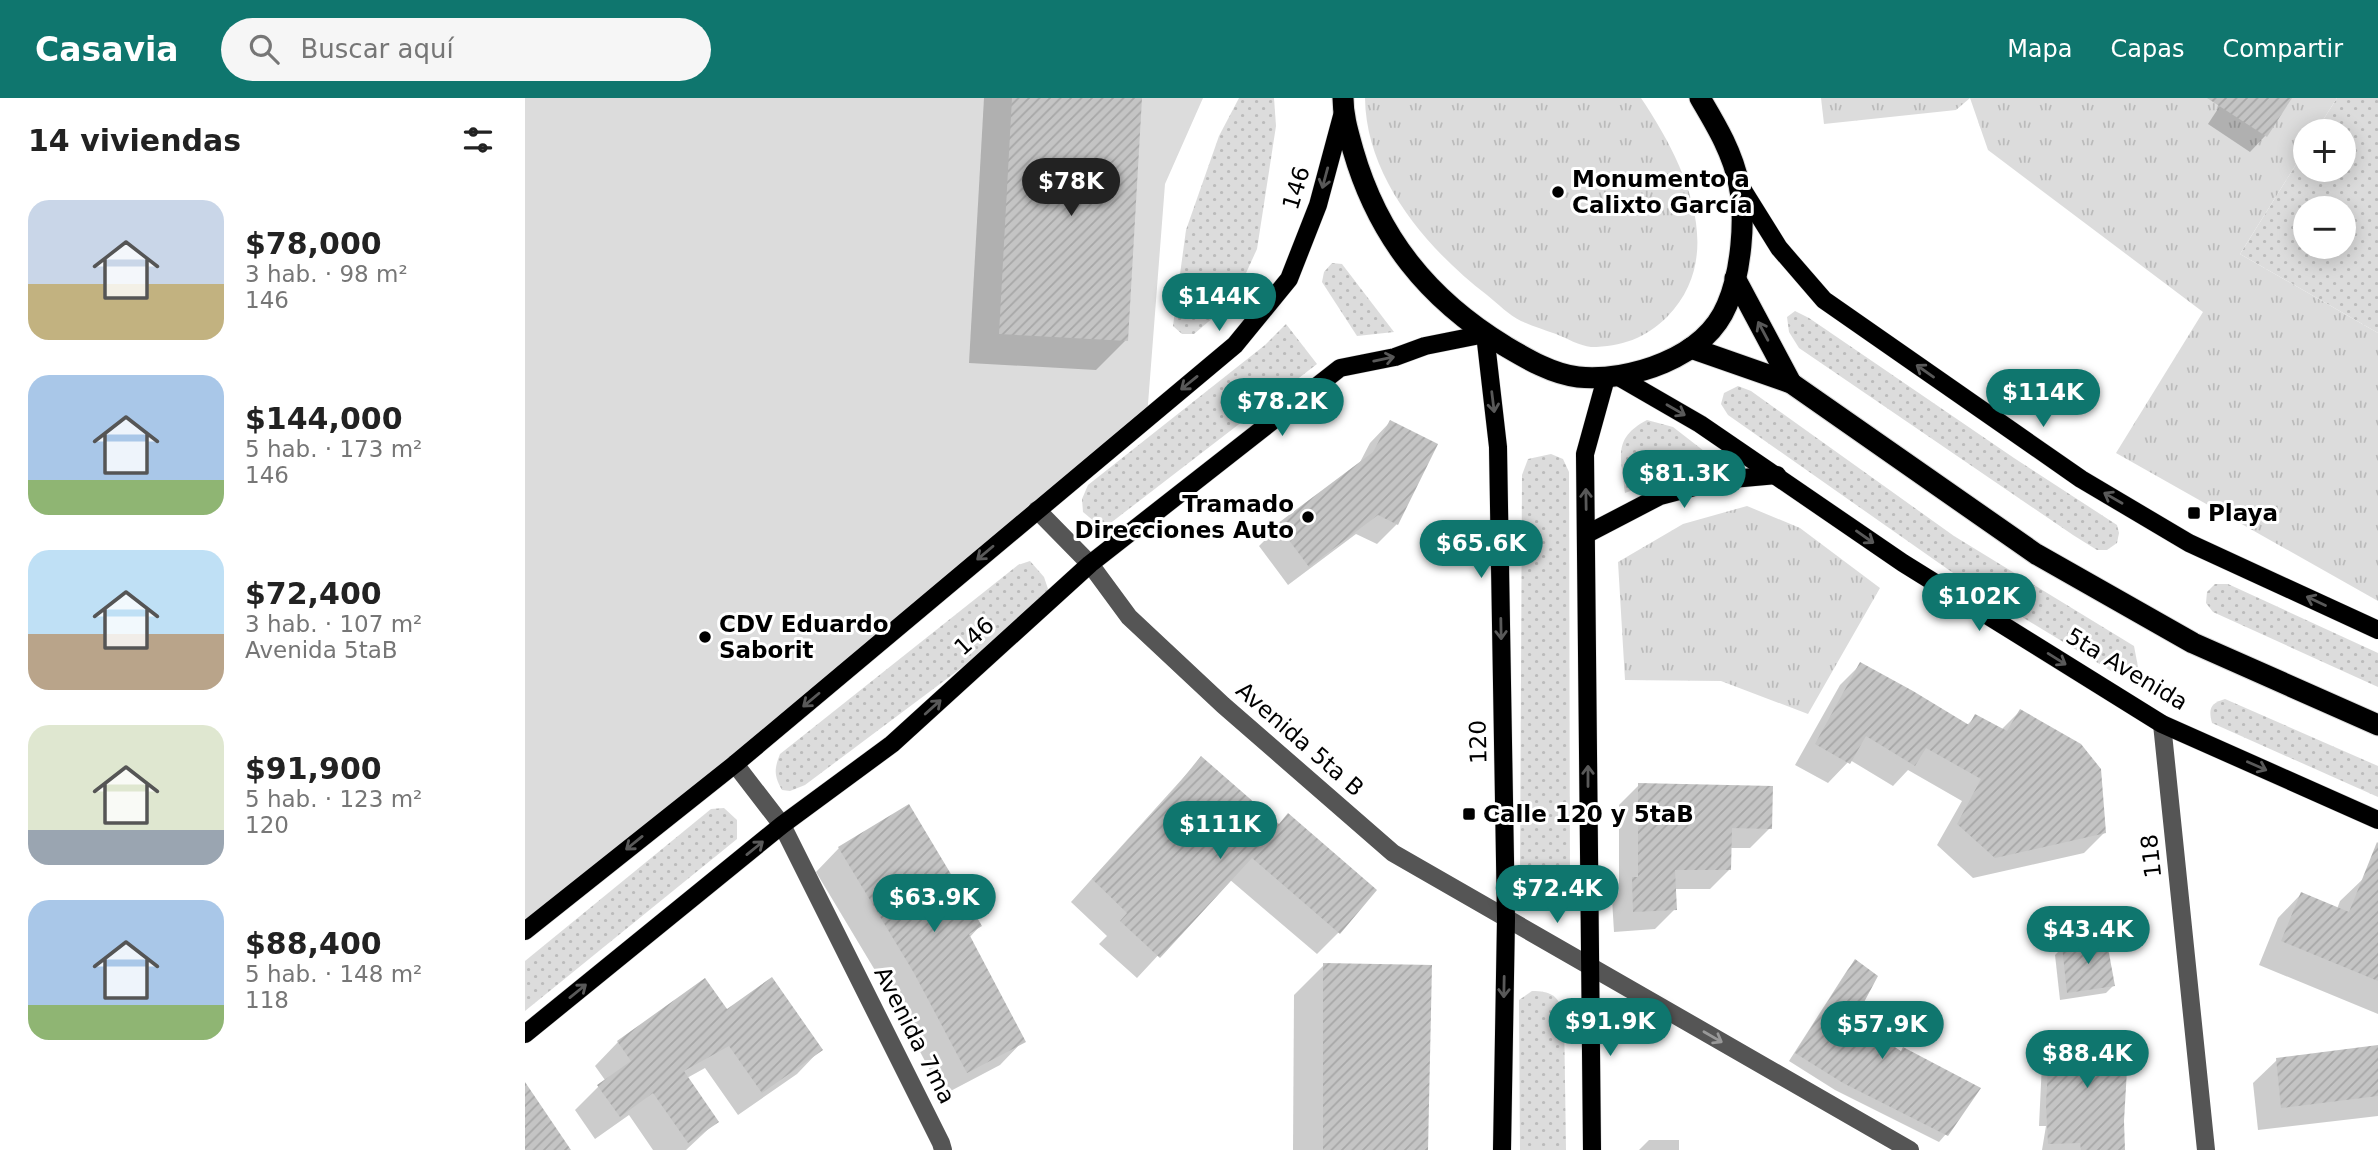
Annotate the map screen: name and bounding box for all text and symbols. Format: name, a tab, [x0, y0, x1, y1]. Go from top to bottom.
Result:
search box	[221, 18, 711, 81]
text: Casavia	[35, 30, 179, 69]
icon: search	[245, 30, 283, 68]
text: Buscar aquí	[301, 34, 454, 64]
text: Mapa	[2007, 35, 2073, 63]
text: Capas	[2111, 35, 2184, 63]
text: Compartir	[2222, 35, 2343, 63]
map controls	[2293, 119, 2356, 259]
button: +	[2293, 119, 2356, 182]
icon: filters	[459, 121, 497, 159]
text: 14 viviendas	[28, 123, 241, 158]
pin: $78K	[1030, 158, 1112, 218]
street label: 146	[1277, 163, 1315, 213]
place label: Monumento a Calixto García	[1572, 166, 1753, 218]
one-way arrow	[1318, 167, 1331, 189]
text: $78K	[1038, 168, 1104, 194]
marker: Monumento a Calixto García	[1550, 184, 1566, 200]
button: −	[2293, 196, 2356, 259]
text: $78,000	[245, 226, 382, 261]
icon: home	[84, 228, 168, 312]
text: 3 hab. · 98 m²	[245, 261, 408, 287]
pin: $144K	[1170, 274, 1268, 333]
text: $144K	[1178, 283, 1260, 309]
text: 146	[245, 287, 289, 313]
one-way arrow	[1756, 321, 1770, 341]
one-way arrow	[1372, 352, 1395, 365]
one-way arrow	[1916, 364, 1935, 378]
pin: $114K	[1994, 370, 2092, 429]
one-way arrow	[1180, 375, 1198, 391]
pin: $78.2K	[1225, 378, 1339, 438]
text: $114K	[2002, 379, 2084, 405]
text: $78.2K	[1237, 388, 1327, 414]
one-way arrow	[1486, 390, 1499, 412]
text: $144,000	[245, 401, 403, 436]
icon: home	[84, 403, 168, 487]
one-way arrow	[1665, 404, 1686, 417]
text: 5 hab. · 173 m²	[245, 436, 422, 462]
pin: $81.3K	[1627, 450, 1741, 510]
text: $81.3K	[1639, 460, 1729, 486]
text: 146	[245, 462, 289, 488]
one-way arrow	[1580, 488, 1593, 511]
place label: Tramado Direcciones Auto	[1074, 491, 1294, 543]
one-way arrow	[2104, 491, 2124, 505]
place label: Playa	[2208, 500, 2278, 526]
marker: Playa	[2186, 505, 2202, 521]
marker: Tramado Direcciones Auto	[1300, 509, 1316, 525]
pin: $65.6K	[1424, 520, 1538, 580]
text: $65.6K	[1436, 530, 1526, 556]
one-way arrow	[1855, 530, 1874, 544]
one-way arrow	[976, 545, 994, 561]
pin: $102K	[1930, 574, 2028, 633]
text: $72,400	[245, 576, 382, 611]
icon: home	[84, 578, 168, 662]
text: $102K	[1938, 583, 2020, 609]
one-way arrow	[2306, 594, 2327, 607]
text: 3 hab. · 107 m²	[245, 611, 422, 637]
place label: CDV Eduardo Saborit	[719, 611, 888, 663]
street label: 146	[949, 612, 999, 660]
one-way arrow	[1494, 617, 1507, 640]
street label: 5ta Avenida	[2062, 623, 2192, 715]
marker: CDV Eduardo Saborit	[697, 629, 713, 645]
text: Avenida 5taB	[245, 637, 398, 663]
one-way arrow	[2046, 652, 2066, 666]
street label: Avenida 5ta B	[1231, 677, 1369, 801]
one-way arrow	[802, 692, 820, 707]
one-way arrow	[924, 698, 941, 715]
street label: 120	[1465, 720, 1491, 764]
text: $91,900	[245, 751, 382, 786]
icon: home	[84, 753, 168, 837]
one-way arrow	[2246, 760, 2267, 773]
one-way arrow	[1581, 765, 1595, 788]
text: 5 hab. · 123 m²	[245, 786, 422, 812]
place label: Calle 120 y 5taB	[1483, 801, 1694, 827]
pin: $111K	[1171, 802, 1269, 861]
marker: Calle 120 y 5taB	[1461, 806, 1477, 822]
text: $111K	[1179, 811, 1261, 837]
text: 120	[245, 812, 289, 838]
street label: 118	[2136, 833, 2166, 879]
one-way arrow	[626, 836, 644, 851]
one-way arrow	[745, 840, 763, 855]
pin: $72.4K	[1500, 866, 1614, 925]
pin: $63.9K	[877, 874, 991, 934]
text: $72.4K	[1512, 875, 1602, 901]
text: $63.9K	[889, 884, 979, 910]
pin: $43.4K	[2031, 906, 2145, 966]
text: $43.4K	[2043, 916, 2133, 942]
text: $88,400	[245, 926, 382, 961]
icon: home	[84, 928, 168, 1012]
text: 5 hab. · 148 m²	[245, 961, 422, 987]
street label: Avenida 7ma	[869, 962, 961, 1108]
one-way arrow	[1498, 975, 1511, 998]
one-way arrow	[568, 983, 586, 999]
text: 118	[245, 987, 289, 1013]
pin: $91.9K	[1553, 998, 1667, 1058]
pin: $57.9K	[1825, 1002, 1939, 1061]
text: $91.9K	[1565, 1008, 1655, 1034]
text: $57.9K	[1837, 1011, 1927, 1037]
one-way arrow	[1702, 1030, 1722, 1044]
pin: $88.4K	[2030, 1030, 2144, 1090]
text: $88.4K	[2042, 1040, 2132, 1066]

